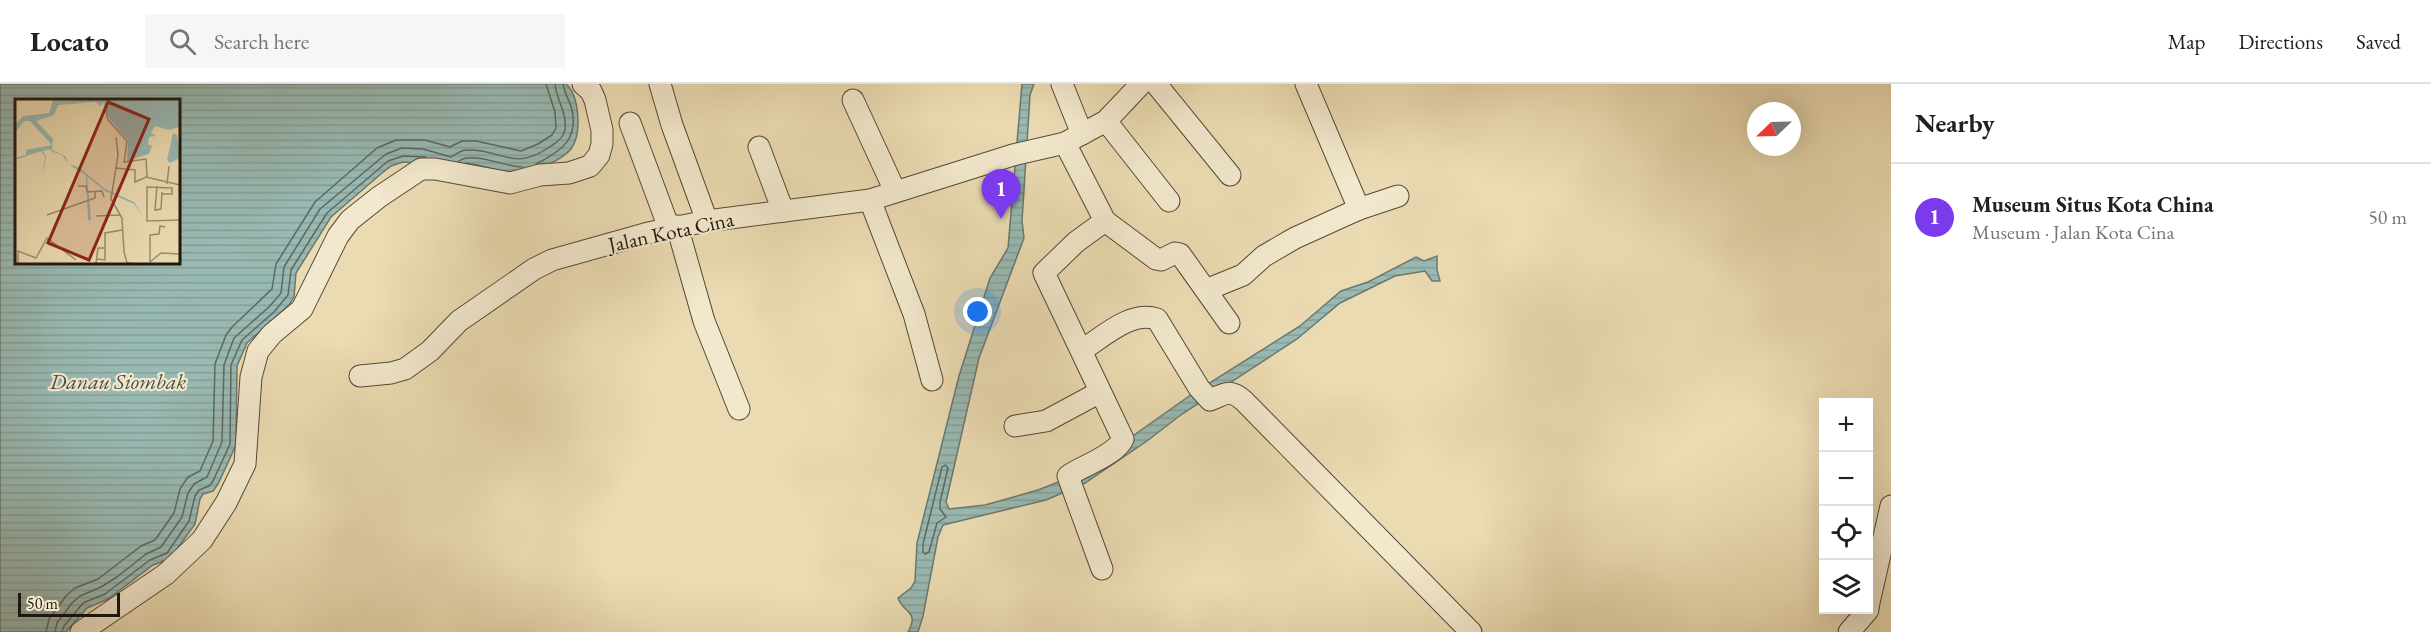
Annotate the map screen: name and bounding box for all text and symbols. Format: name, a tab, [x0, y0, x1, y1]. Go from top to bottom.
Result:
search box	[145, 14, 565, 68]
text: Locato	[30, 23, 109, 59]
icon: search	[166, 25, 199, 58]
text: Search here	[214, 27, 309, 56]
text: Map	[2168, 28, 2205, 55]
text: Directions	[2238, 28, 2323, 55]
text: Saved	[2356, 28, 2401, 55]
inset map	[15, 99, 180, 264]
north arrow	[1747, 102, 1801, 156]
text: Nearby	[1915, 106, 1995, 140]
pin: 1	[982, 170, 1020, 219]
text: Museum Situs Kota China	[1972, 190, 2214, 219]
text: 1	[1929, 204, 1940, 230]
text: 50 m	[2368, 204, 2407, 230]
street label: Jalan Kota Cina	[604, 205, 737, 258]
text: Museum · Jalan Kota Cina	[1972, 219, 2174, 245]
your location	[963, 297, 992, 326]
water label: Danau Siombak	[49, 367, 186, 396]
map controls	[1819, 398, 1873, 614]
button: +	[1819, 398, 1873, 452]
button: −	[1819, 452, 1873, 506]
button: locate	[1819, 506, 1873, 560]
button: layers	[1819, 560, 1873, 614]
scale bar	[18, 590, 120, 618]
text: 50 m	[27, 593, 58, 614]

